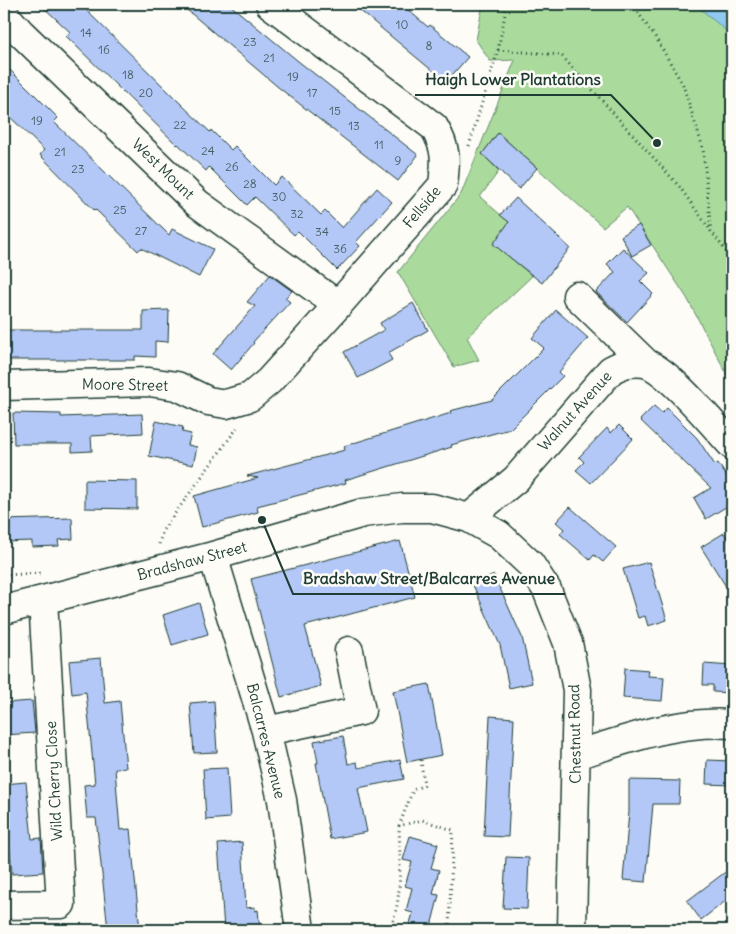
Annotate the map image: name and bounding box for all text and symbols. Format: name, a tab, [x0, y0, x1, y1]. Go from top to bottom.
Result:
house number: 10	[396, 17, 408, 32]
house number: 14	[80, 25, 92, 40]
house number: 23	[243, 34, 257, 49]
house number: 8	[426, 38, 433, 53]
house number: 16	[98, 42, 110, 57]
house number: 21	[263, 50, 275, 65]
callout: Haigh Lower Plantations	[415, 64, 611, 95]
house number: 18	[122, 67, 134, 82]
house number: 19	[287, 69, 299, 84]
text: Haigh Lower Plantations	[425, 69, 601, 90]
house number: 20	[139, 85, 153, 100]
house number: 17	[307, 85, 317, 100]
house number: 15	[329, 103, 341, 118]
house number: 19	[31, 113, 43, 128]
house number: 22	[173, 117, 187, 132]
house number: 13	[348, 118, 360, 133]
street label: West Mount	[128, 134, 199, 203]
house number: 11	[374, 137, 384, 152]
house number: 24	[201, 143, 215, 158]
house number: 21	[54, 144, 66, 159]
house number: 9	[395, 153, 402, 168]
house number: 26	[225, 159, 239, 174]
house number: 23	[71, 161, 85, 176]
house number: 28	[243, 176, 257, 191]
street label: Fellside	[398, 182, 445, 232]
house number: 30	[272, 189, 286, 204]
house number: 25	[113, 202, 127, 217]
house number: 32	[290, 206, 304, 221]
house number: 27	[135, 223, 147, 238]
house number: 34	[315, 224, 329, 239]
house number: 36	[333, 241, 347, 256]
street label: Walnut Avenue	[534, 367, 616, 455]
street label: Moore Street	[82, 374, 168, 395]
street label: Bradshaw Street	[135, 537, 249, 584]
callout: Bradshaw Street/Balcarres Avenue	[293, 563, 565, 594]
text: Bradshaw Street/Balcarres Avenue	[303, 568, 555, 588]
street label: Balcarres Avenue	[243, 681, 290, 801]
street label: Chestnut Road	[564, 684, 585, 784]
street label: Wild Cherry Close	[41, 720, 66, 842]

